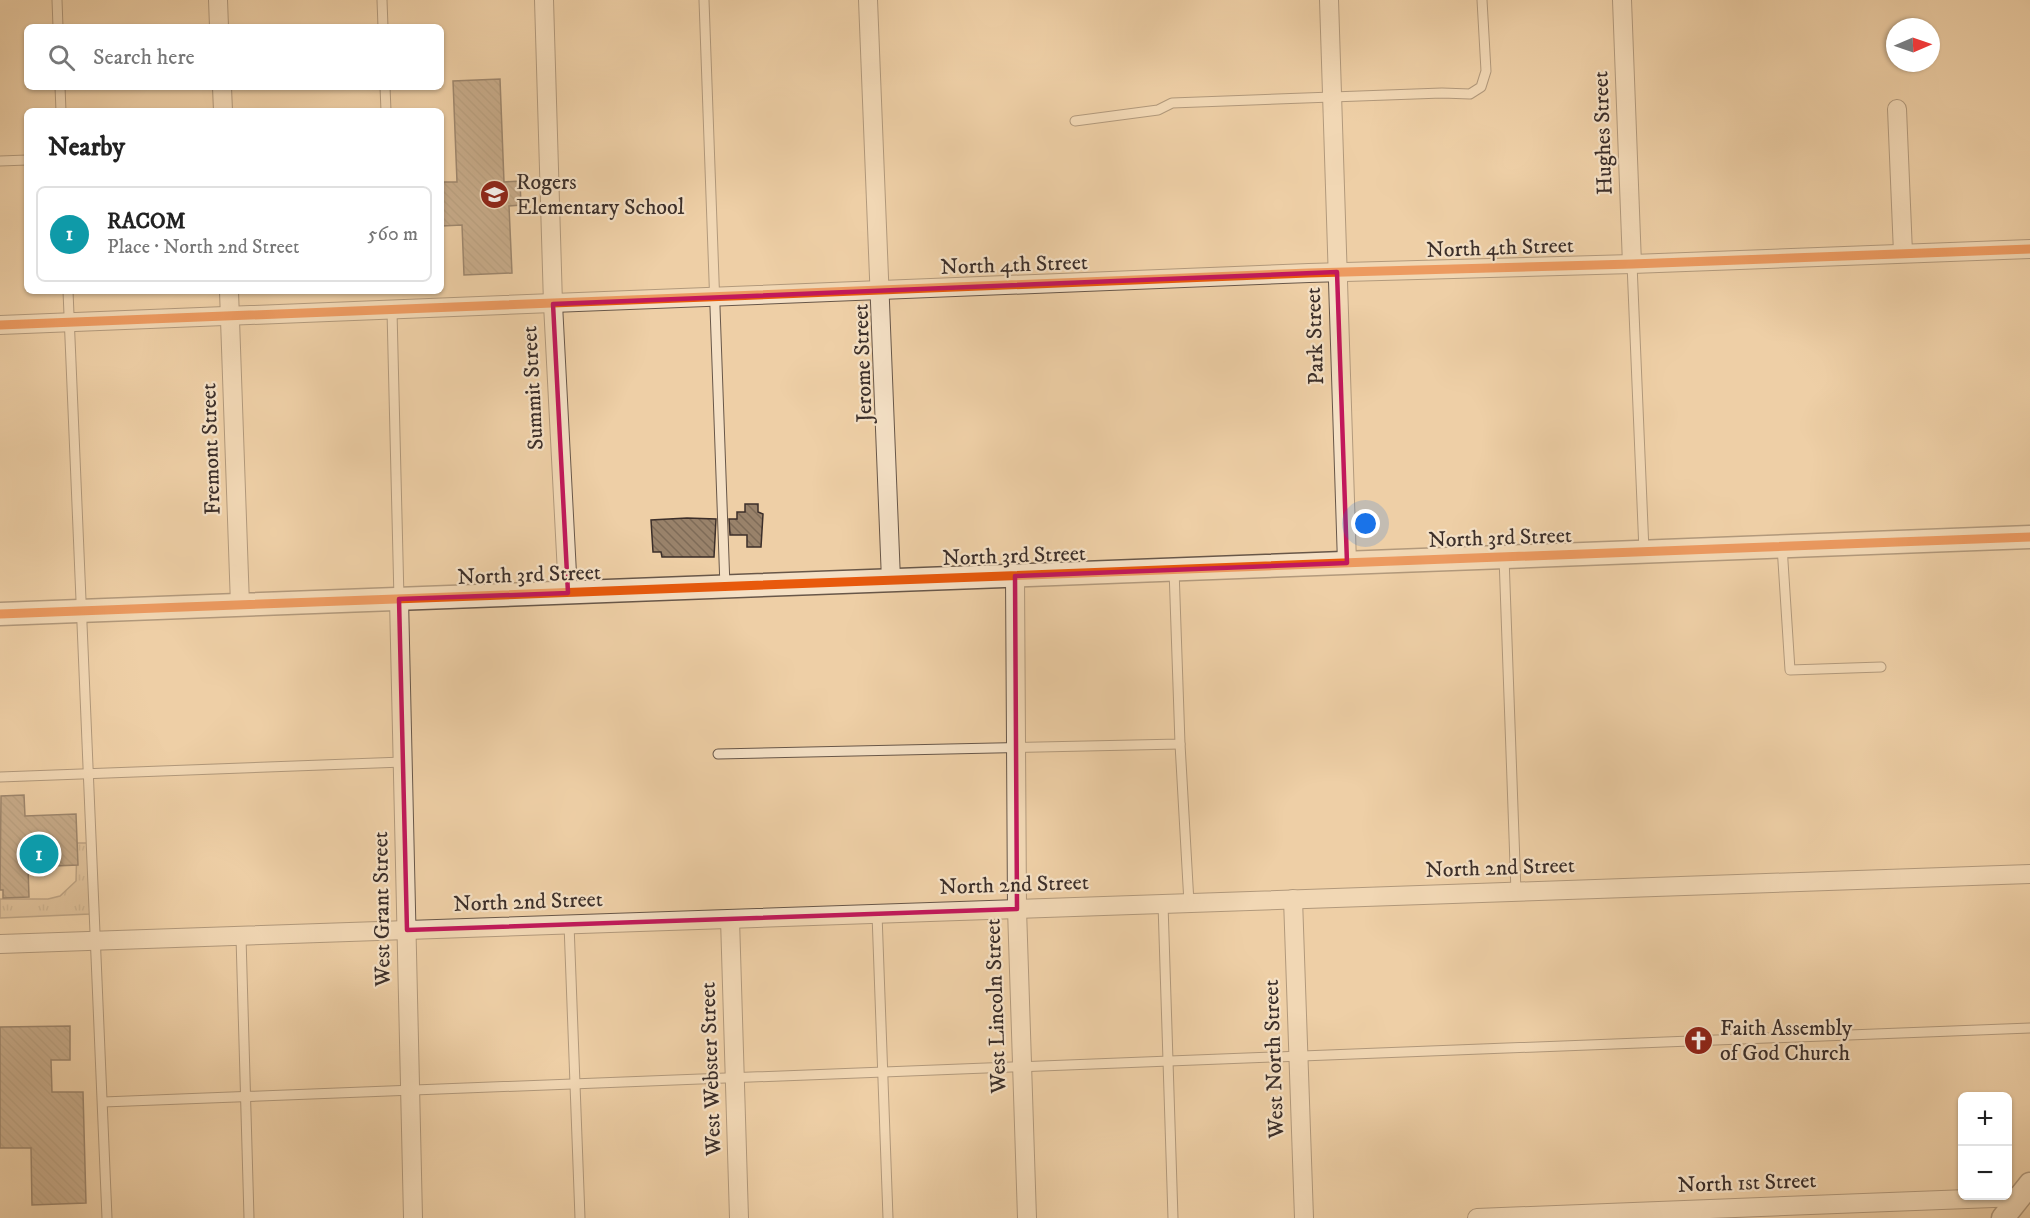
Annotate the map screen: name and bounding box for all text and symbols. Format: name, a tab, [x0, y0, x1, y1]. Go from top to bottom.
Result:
north arrow	[1886, 18, 1940, 72]
search box	[24, 24, 444, 90]
icon: search	[45, 41, 78, 74]
text: Search here	[93, 44, 195, 71]
street label: Hughes Street	[1587, 70, 1619, 196]
text: Nearby	[48, 131, 125, 164]
place label: Rogers Elementary School	[516, 169, 685, 221]
school or university icon: Rogers Elementary School	[479, 179, 511, 211]
text: RACOM	[107, 208, 186, 235]
text: 1	[66, 222, 73, 247]
text: 560 m	[368, 222, 418, 247]
street label: North 4th Street	[1426, 232, 1574, 264]
text: Place · North 2nd Street	[107, 235, 299, 260]
street label: North 4th Street	[940, 249, 1088, 281]
street label: Park Street	[1300, 287, 1330, 385]
street label: Jerome Street	[847, 303, 879, 425]
street label: Summit Street	[516, 325, 550, 451]
street label: Fremont Street	[195, 383, 227, 515]
your location	[1351, 509, 1380, 538]
street label: North 3rd Street	[1428, 522, 1572, 554]
street label: North 3rd Street	[942, 540, 1086, 572]
street label: North 3rd Street	[457, 559, 601, 591]
street label: West Grant Street	[367, 831, 397, 988]
pin: 1	[20, 832, 58, 876]
street label: North 2nd Street	[1425, 852, 1575, 884]
street label: North 2nd Street	[939, 869, 1089, 901]
street label: North 2nd Street	[453, 886, 603, 918]
street label: West Lincoln Street	[979, 918, 1013, 1095]
street label: West North Street	[1258, 979, 1290, 1140]
street label: West Webster Street	[694, 981, 728, 1158]
place label: Faith Assembly of God Church	[1720, 1015, 1853, 1067]
church icon: Faith Assembly of God Church	[1683, 1025, 1715, 1057]
map controls	[1958, 1092, 2012, 1200]
button: +	[1958, 1092, 2012, 1146]
button: −	[1958, 1146, 2012, 1200]
street label: North 1st Street	[1677, 1167, 1817, 1199]

